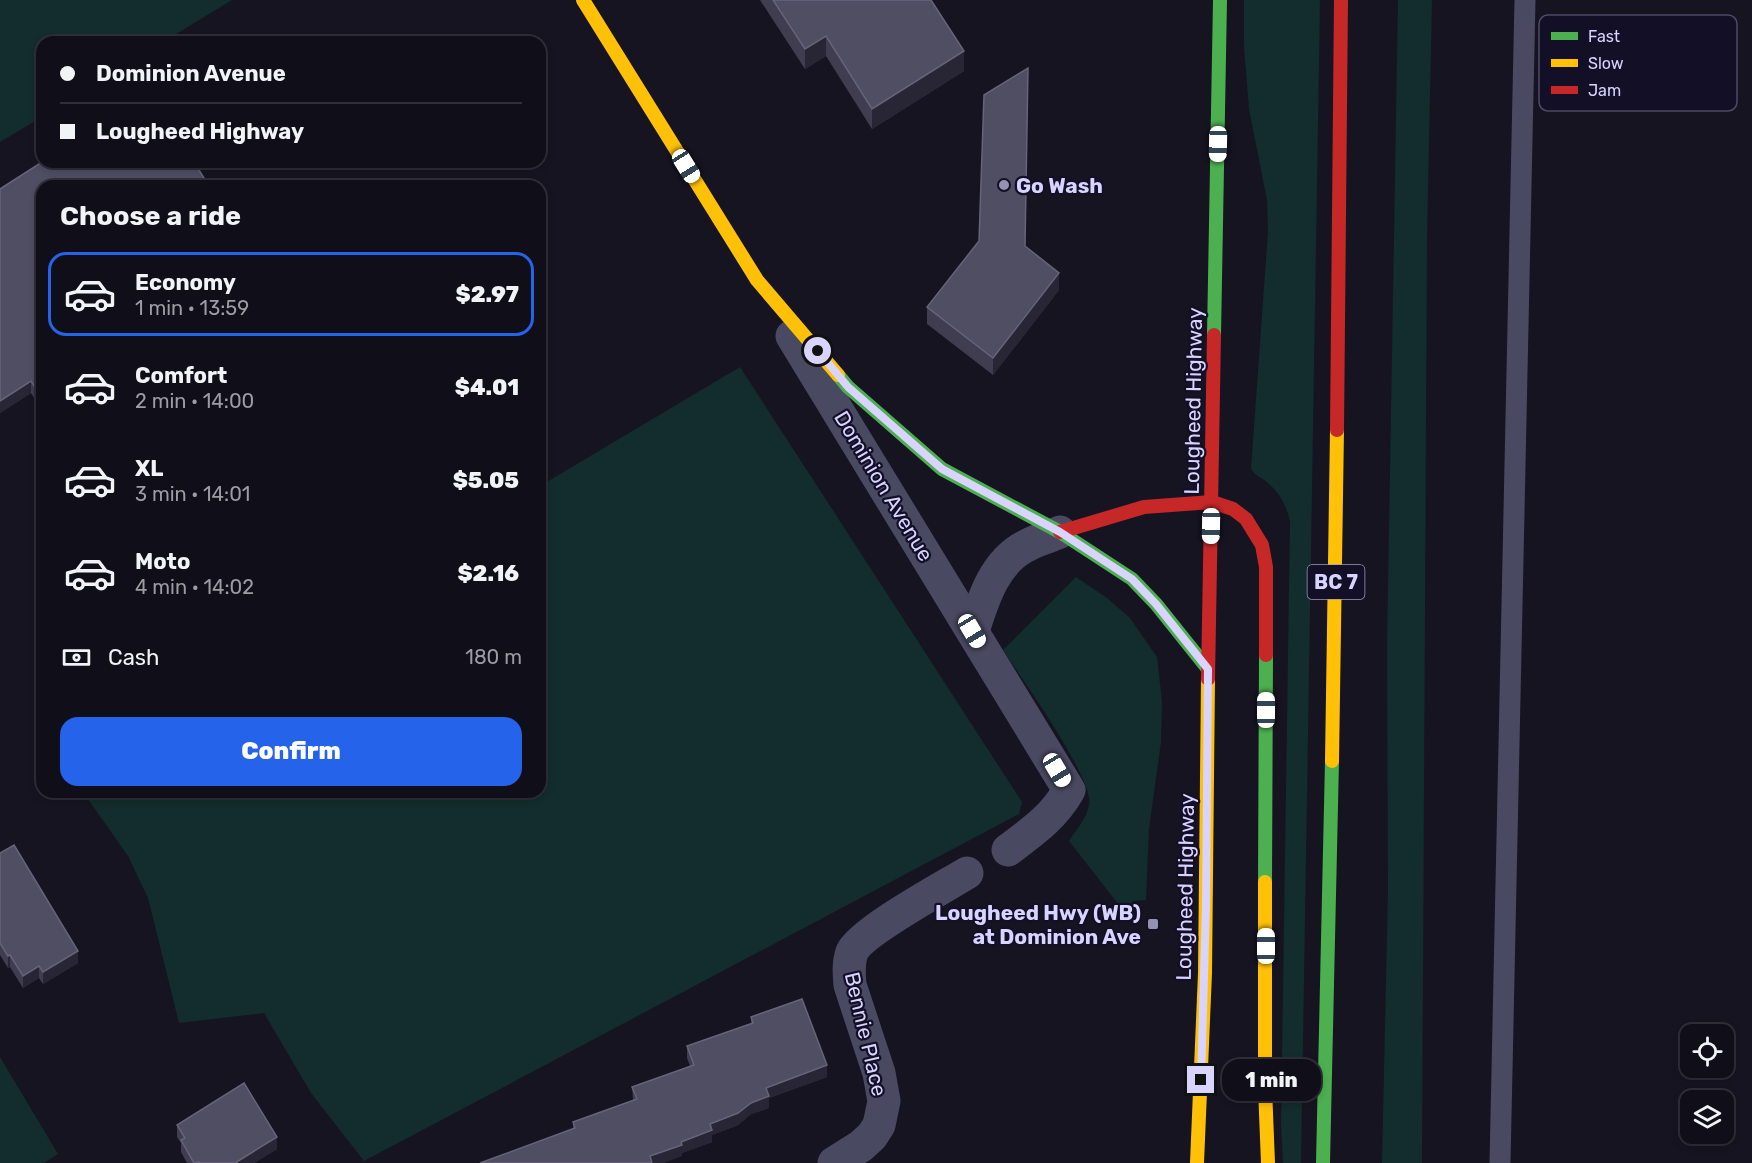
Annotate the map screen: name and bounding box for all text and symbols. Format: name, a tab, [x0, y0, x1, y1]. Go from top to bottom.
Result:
legend	[1539, 15, 1737, 111]
text: Fast	[1588, 27, 1620, 46]
text: Slow	[1588, 54, 1624, 73]
text: Dominion Avenue	[96, 60, 286, 87]
text: Jam	[1588, 81, 1621, 100]
text: Lougheed Highway	[96, 118, 304, 145]
car	[1209, 126, 1227, 162]
car	[669, 146, 703, 186]
place label: Go Wash	[1016, 173, 1103, 198]
marker: Go Wash	[997, 178, 1011, 192]
text: Choose a ride	[60, 200, 241, 232]
icon: car	[63, 267, 117, 321]
text: Economy	[135, 269, 236, 296]
text: $2.97	[455, 281, 519, 308]
text: 1 min · 13:59	[135, 296, 249, 320]
street label: Lougheed Highway	[1179, 307, 1207, 495]
route start	[804, 337, 831, 364]
icon: car	[63, 360, 117, 414]
text: Comfort	[135, 362, 227, 389]
text: $4.01	[455, 374, 519, 401]
text: 2 min · 14:00	[135, 389, 254, 413]
street label: Dominion Avenue	[829, 406, 939, 566]
icon: car	[63, 453, 117, 507]
text: XL	[135, 455, 163, 482]
text: $5.05	[453, 467, 519, 494]
text: 3 min · 14:01	[135, 482, 250, 506]
car	[1202, 508, 1220, 544]
icon: car	[63, 546, 117, 600]
text: Moto	[135, 548, 190, 575]
text: $2.16	[457, 560, 519, 587]
road number: BC 7	[1308, 565, 1364, 599]
text: 4 min · 14:02	[135, 575, 254, 599]
car	[955, 611, 989, 651]
icon: cash	[60, 641, 93, 674]
text: Cash	[108, 644, 159, 671]
text: 180 m	[465, 645, 522, 669]
car	[1257, 692, 1275, 728]
button: Confirm	[60, 717, 522, 786]
car	[1040, 750, 1074, 790]
street label: Lougheed Highway	[1171, 793, 1199, 981]
place label: Lougheed Hwy (WB) at Dominion Ave	[935, 900, 1141, 949]
marker: Lougheed Hwy (WB) at Dominion Ave	[1146, 917, 1160, 931]
car	[1257, 928, 1275, 964]
street label: Bennie Place	[840, 969, 892, 1099]
map controls	[1680, 1024, 1734, 1144]
button: locate	[1680, 1024, 1734, 1078]
callout: 1 min	[1222, 1059, 1321, 1101]
route end	[1187, 1066, 1214, 1093]
text: 1 min	[1245, 1068, 1298, 1092]
button: layers	[1680, 1090, 1734, 1144]

